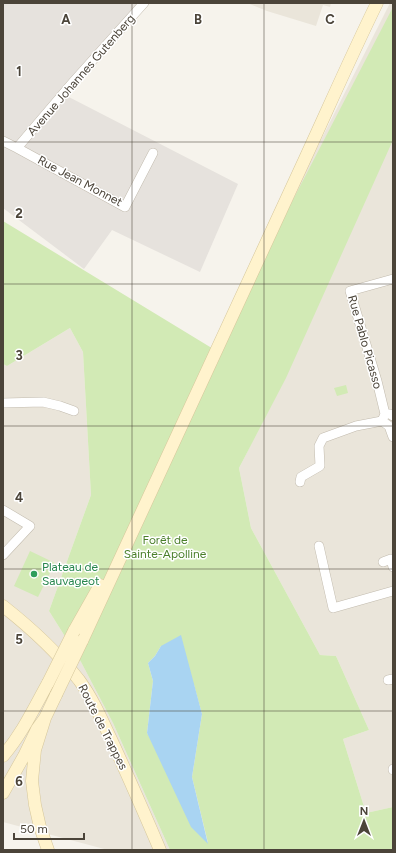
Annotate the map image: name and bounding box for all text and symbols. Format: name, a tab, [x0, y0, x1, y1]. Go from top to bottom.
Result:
street label: Avenue Johannes Gutenberg	[24, 11, 138, 139]
text: B	[194, 12, 202, 27]
text: C	[325, 12, 335, 27]
text: 1	[16, 64, 22, 79]
street label: Rue Jean Monnet	[35, 153, 125, 209]
text: 2	[15, 206, 23, 221]
street label: Rue Pablo Picasso	[345, 294, 385, 390]
text: 3	[15, 348, 23, 363]
text: 4	[15, 490, 23, 505]
park label: Forêt de Sainte-Apolline	[124, 533, 207, 561]
place label: Plateau de Sauvageot	[42, 560, 100, 588]
marker: Plateau de Sauvageot	[29, 569, 39, 579]
text: 5	[15, 632, 23, 647]
street label: Route de Trappes	[75, 682, 131, 773]
text: 6	[15, 774, 23, 789]
north arrow	[344, 801, 384, 841]
text: N	[360, 805, 368, 818]
scale bar	[14, 815, 84, 841]
text: 50 m	[20, 822, 48, 836]

